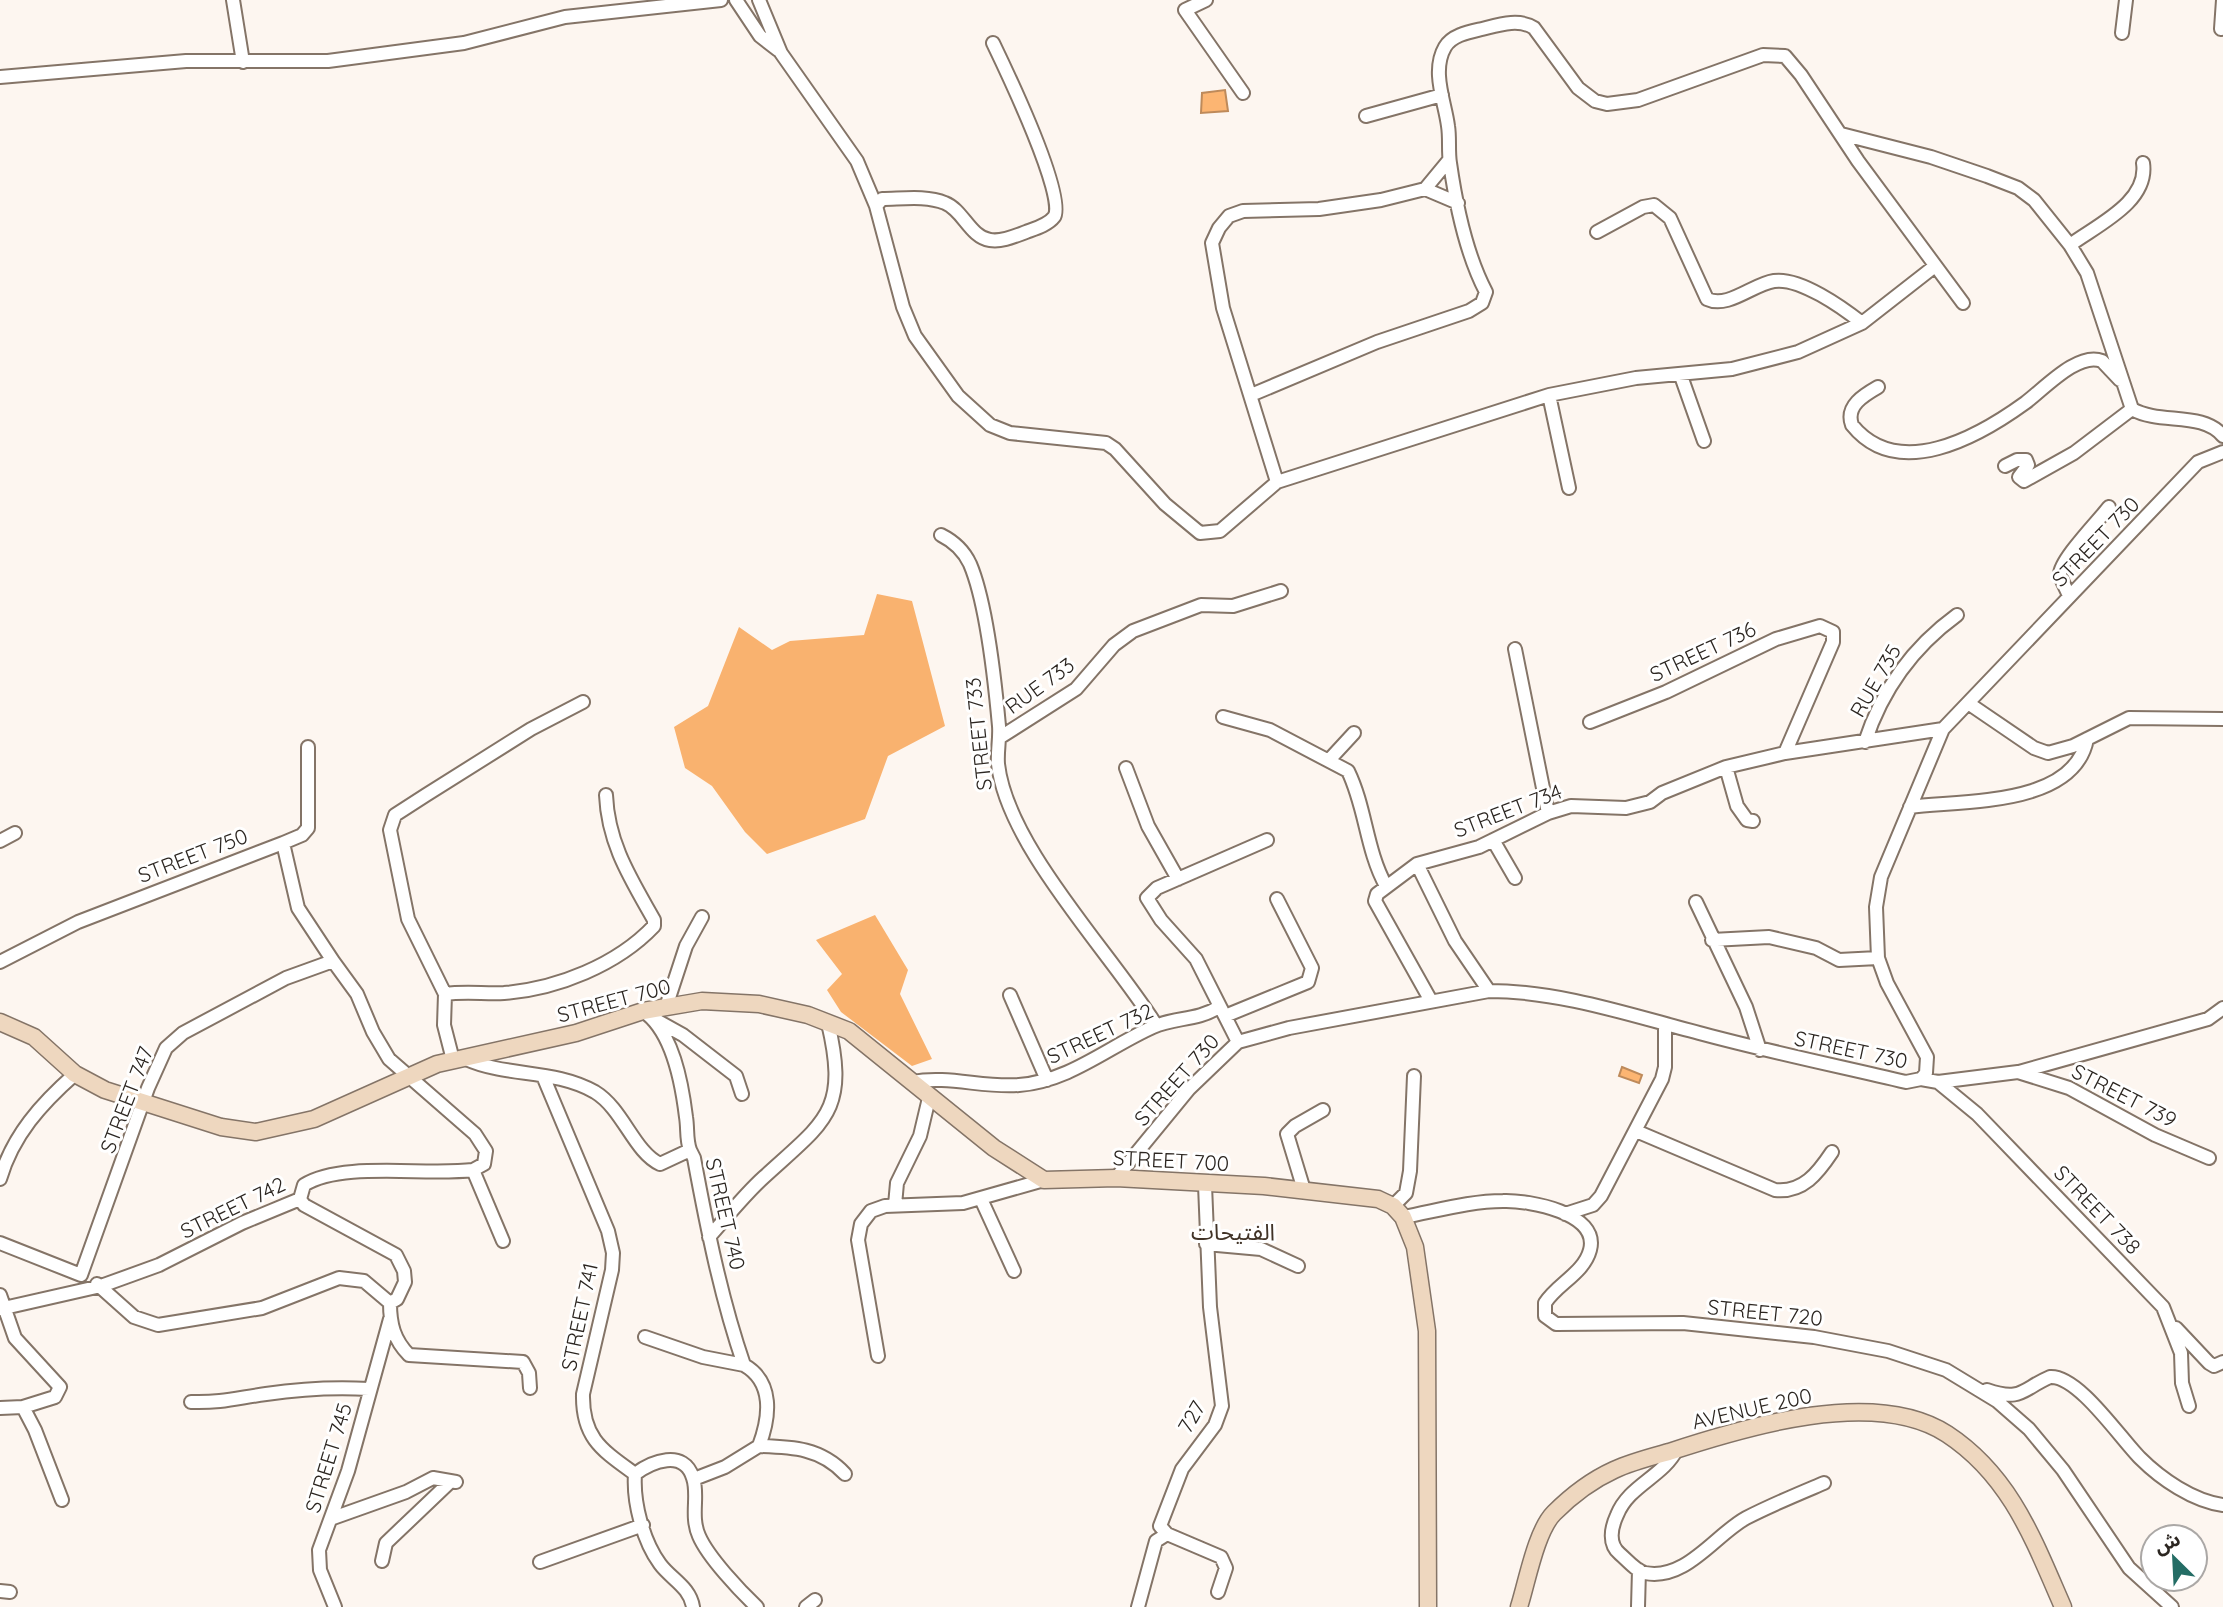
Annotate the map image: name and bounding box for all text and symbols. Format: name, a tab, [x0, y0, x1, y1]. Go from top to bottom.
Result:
street label: STREET 730	[2046, 491, 2145, 592]
street label: STREET 736	[1645, 615, 1760, 687]
street label: RUE 735	[1844, 639, 1906, 722]
street label: RUE 733	[1000, 651, 1079, 719]
street label: STREET 733	[959, 676, 997, 792]
street label: STREET 734	[1450, 778, 1565, 843]
street label: STREET 750	[134, 822, 251, 888]
street label: STREET 700	[554, 972, 673, 1028]
street label: STREET 732	[1042, 997, 1157, 1069]
street label: STREET 730	[1792, 1024, 1910, 1074]
street label: STREET 730	[1128, 1028, 1224, 1131]
street label: STREET 747	[94, 1043, 158, 1157]
street label: STREET 739	[2068, 1058, 2181, 1133]
street label: STREET 700	[1112, 1144, 1230, 1176]
street label: STREET 740	[700, 1155, 752, 1272]
street label: STREET 738	[2049, 1159, 2147, 1259]
street label: STREET 742	[176, 1171, 289, 1244]
district label: الفتيحات	[1191, 1217, 1275, 1246]
street label: STREET 741	[555, 1261, 603, 1373]
street label: STREET 720	[1706, 1293, 1824, 1331]
street label: AVENUE 200	[1689, 1382, 1814, 1434]
street label: 727	[1172, 1396, 1211, 1437]
street label: STREET 745	[299, 1400, 357, 1516]
north arrow	[2139, 1523, 2209, 1593]
text: ش	[2150, 1526, 2184, 1559]

